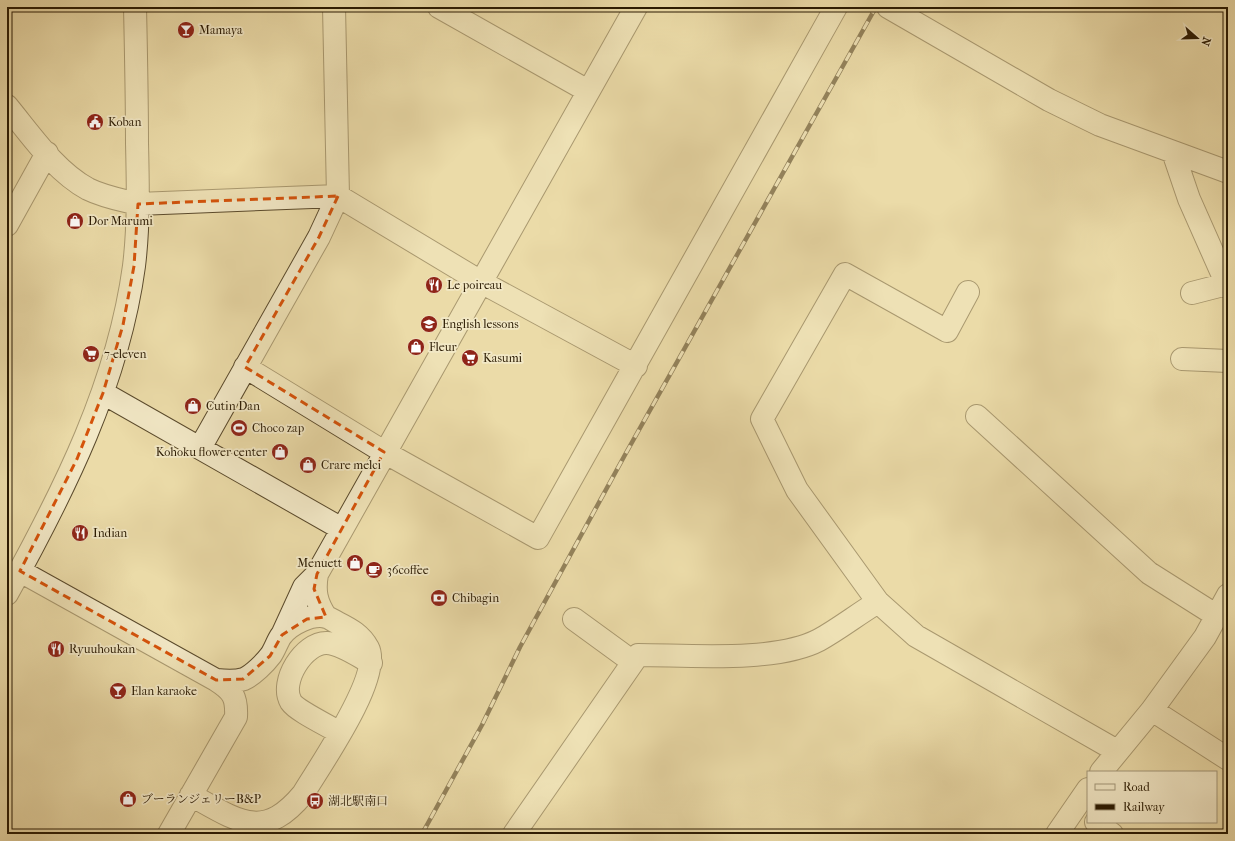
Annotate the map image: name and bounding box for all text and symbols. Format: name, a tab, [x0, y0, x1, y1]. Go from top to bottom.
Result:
north arrow	[1177, 18, 1217, 58]
bar icon: Mamaya	[176, 20, 196, 40]
place label: Mamaya	[199, 23, 243, 37]
text: N	[1198, 35, 1213, 48]
public building icon: Koban	[85, 112, 105, 132]
place label: Koban	[108, 115, 141, 129]
shop icon: Dor Marumi	[65, 211, 85, 231]
place label: Dor Marumi	[88, 214, 153, 228]
restaurant icon: Le poireau	[424, 275, 444, 295]
place label: Le poireau	[447, 278, 502, 292]
school or university icon: English lessons	[419, 314, 439, 334]
place label: English lessons	[442, 317, 519, 331]
shop icon: Fleur	[406, 337, 426, 357]
place label: Fleur	[429, 340, 457, 354]
supermarket icon: 7-eleven	[81, 344, 101, 364]
place label: 7-eleven	[104, 347, 147, 361]
supermarket icon: Kasumi	[460, 348, 480, 368]
place label: Kasumi	[483, 351, 523, 365]
shop icon: Cutin Dan	[183, 396, 203, 416]
place label: Cutin Dan	[206, 399, 260, 413]
sports icon: Choco zap	[229, 418, 249, 438]
place label: Choco zap	[252, 421, 305, 435]
shop icon: Kohoku flower center	[270, 442, 290, 462]
place label: Kohoku flower center	[156, 445, 268, 459]
shop icon: Crare melci	[298, 455, 318, 475]
place label: Crare melci	[321, 458, 382, 472]
restaurant icon: Indian	[70, 523, 90, 543]
place label: Indian	[93, 526, 127, 540]
shop icon: Menuett	[345, 553, 365, 573]
place label: Menuett	[297, 556, 343, 570]
cafe icon: 36coffee	[364, 560, 384, 580]
place label: 36coffee	[387, 563, 429, 577]
bank icon: Chibagin	[429, 588, 449, 608]
place label: Chibagin	[452, 591, 499, 605]
restaurant icon: Ryuuhoukan	[46, 639, 66, 659]
place label: Ryuuhoukan	[69, 642, 135, 656]
bar icon: Elan karaoke	[108, 681, 128, 701]
place label: Elan karaoke	[131, 684, 197, 698]
legend	[1087, 771, 1217, 823]
text: Road	[1123, 780, 1150, 794]
shop icon: ブーランジェリーB&P	[118, 789, 138, 809]
bus stop icon: 湖北駅南口	[305, 791, 325, 811]
place label: ブーランジェリーB&P	[141, 792, 261, 806]
place label: 湖北駅南口	[328, 794, 388, 808]
text: Railway	[1123, 800, 1165, 814]

